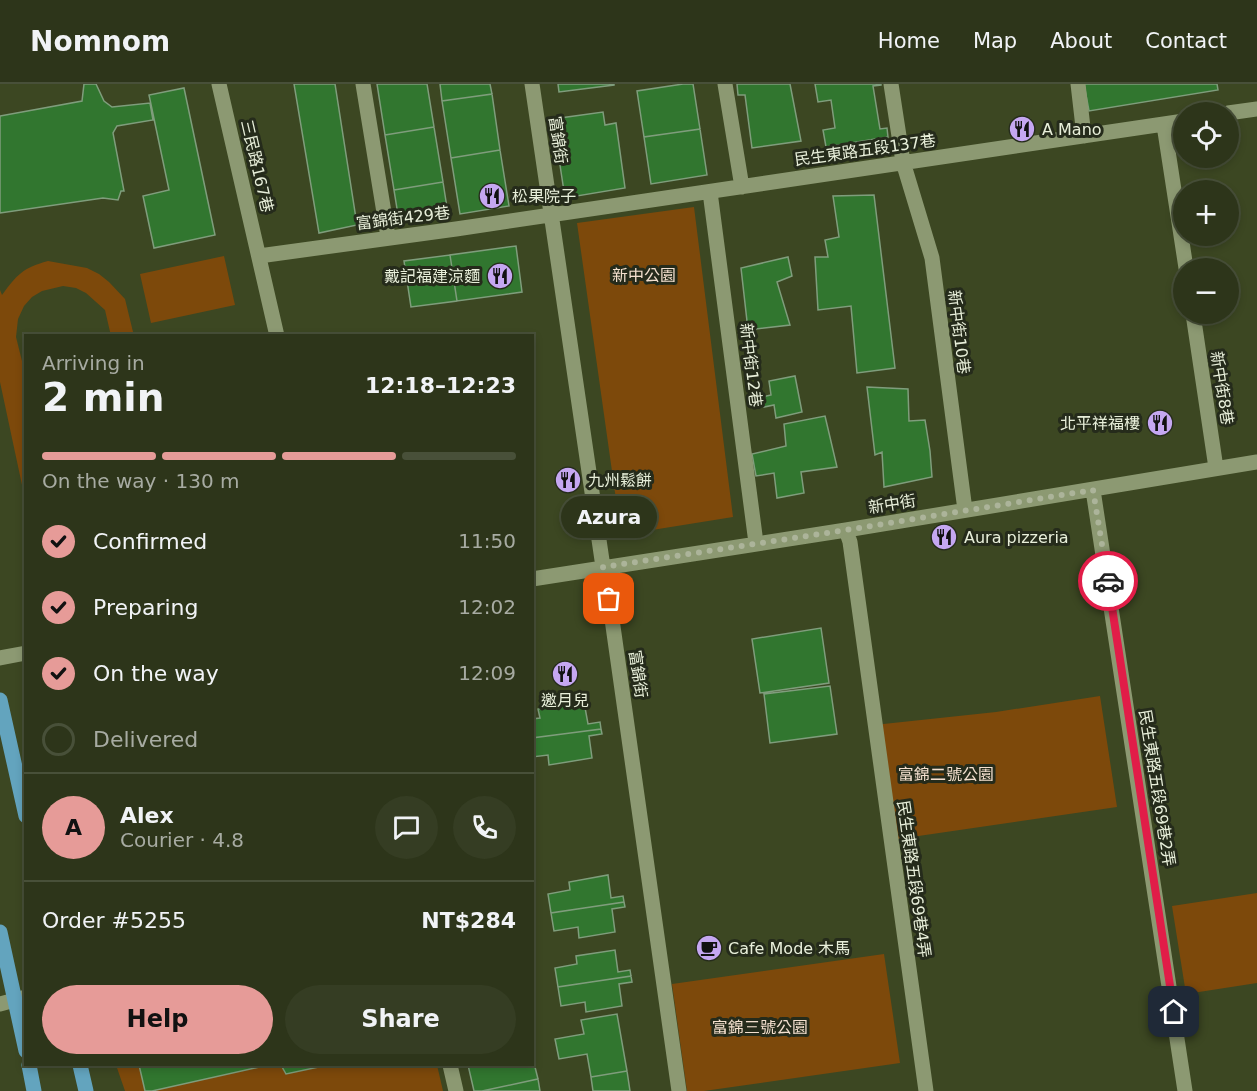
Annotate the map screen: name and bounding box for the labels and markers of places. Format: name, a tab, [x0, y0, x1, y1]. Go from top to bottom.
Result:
restaurant icon: A Mano	[1007, 114, 1037, 144]
place label: A Mano	[1042, 120, 1102, 139]
restaurant icon: 松果院子	[477, 181, 507, 211]
place label: 松果院子	[512, 187, 576, 206]
restaurant icon: 戴記福建涼麵	[485, 261, 515, 291]
place label: 戴記福建涼麵	[384, 267, 480, 286]
restaurant icon: 北平祥福樓	[1145, 408, 1175, 438]
place label: 北平祥福樓	[1060, 414, 1140, 433]
restaurant icon: 九州鬆餅	[553, 465, 583, 495]
place label: 九州鬆餅	[588, 471, 652, 490]
callout: Azura	[561, 497, 657, 539]
restaurant icon: Aura pizzeria	[929, 522, 959, 552]
place label: Aura pizzeria	[964, 528, 1069, 547]
pin	[583, 573, 634, 624]
restaurant icon: 邀月兒	[550, 659, 580, 689]
place label: 邀月兒	[541, 691, 589, 710]
cafe icon: Cafe Mode 木馬	[694, 933, 724, 963]
place label: Cafe Mode 木馬	[728, 939, 850, 958]
pin	[1148, 986, 1199, 1037]

